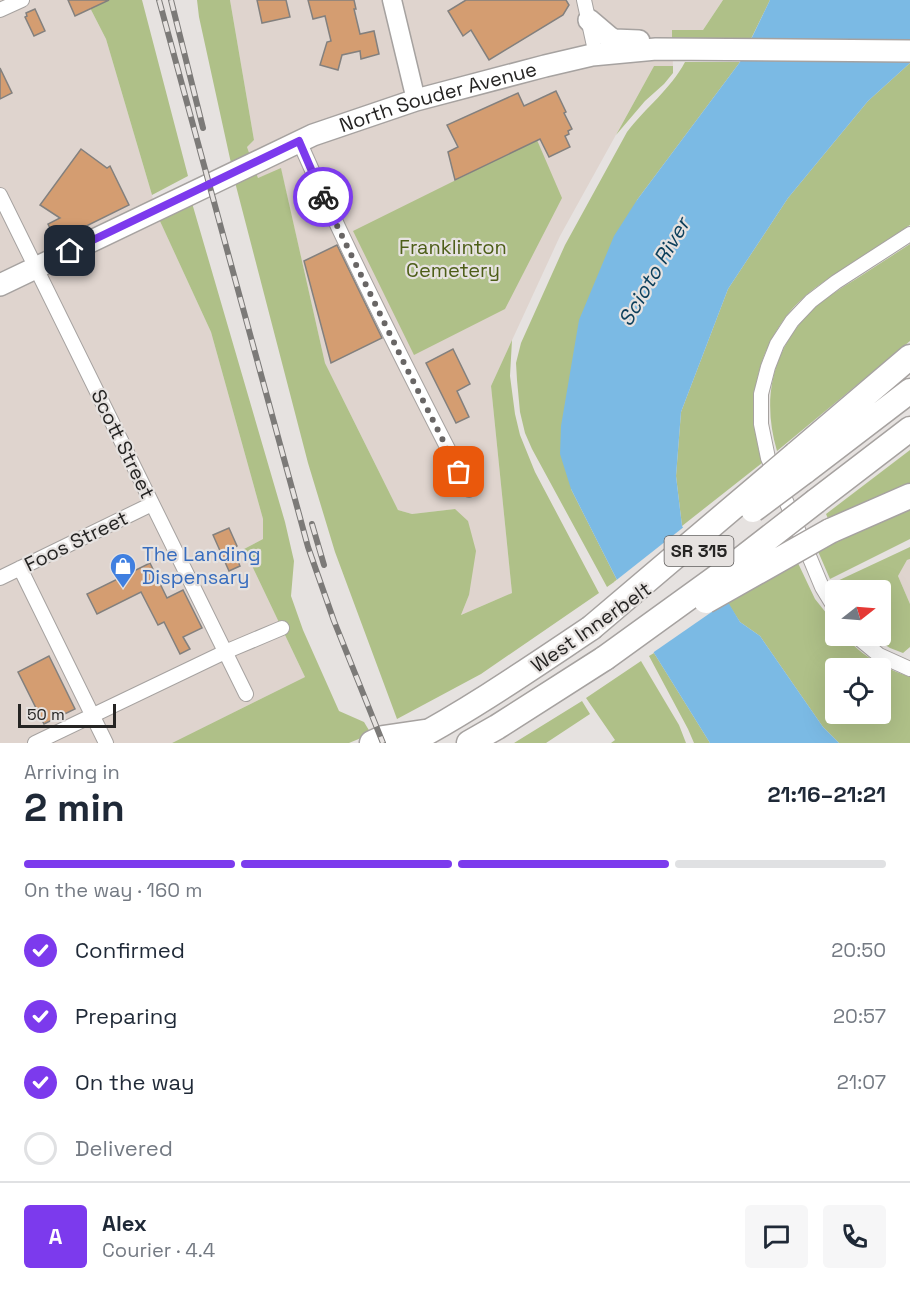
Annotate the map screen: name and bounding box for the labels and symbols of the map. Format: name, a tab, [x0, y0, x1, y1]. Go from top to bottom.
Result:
street label: North Souder Avenue	[336, 56, 540, 138]
courier	[293, 167, 353, 227]
water label: Scioto River	[612, 211, 696, 331]
pin	[44, 225, 95, 276]
park label: Franklinton Cemetery	[399, 234, 507, 283]
street label: Scott Street	[85, 385, 161, 503]
pin	[433, 446, 484, 497]
street label: Foos Street	[20, 505, 132, 577]
road number: SR 315	[664, 536, 734, 566]
place label: The Landing Dispensary	[142, 541, 261, 590]
shop icon: The Landing Dispensary	[108, 551, 138, 589]
street label: West Innerbelt	[526, 576, 656, 678]
north arrow	[825, 580, 891, 646]
scale bar	[18, 701, 116, 728]

